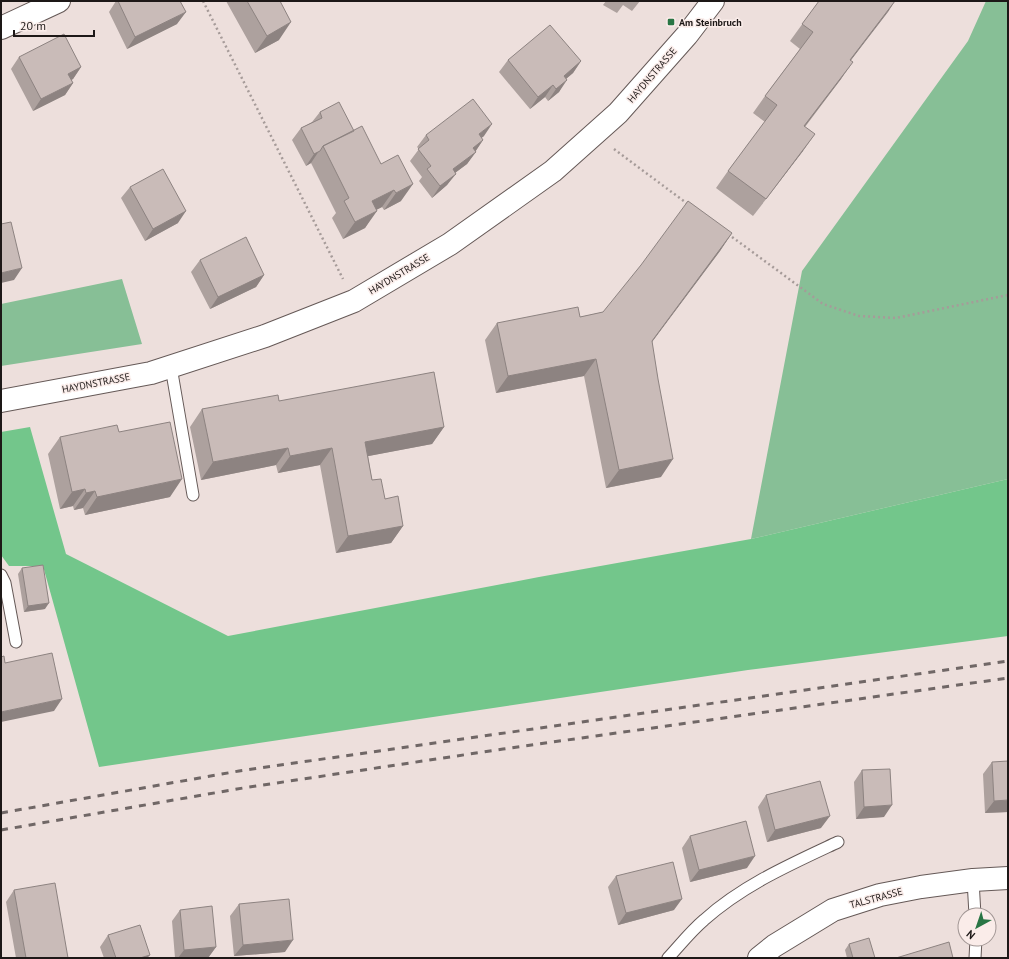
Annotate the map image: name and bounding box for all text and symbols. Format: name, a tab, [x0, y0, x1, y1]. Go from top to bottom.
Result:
scale bar	[14, 12, 94, 38]
place label: Am Steinbruch	[679, 16, 742, 29]
marker: Am Steinbruch	[666, 17, 676, 27]
text: 20 m	[20, 18, 46, 33]
street label: HAYDNSTRASSE	[624, 45, 680, 105]
street label: HAYDNSTRASSE	[366, 251, 432, 297]
street label: HAYDNSTRASSE	[61, 370, 131, 396]
street label: TALSTRASSE	[848, 885, 904, 911]
north arrow	[957, 907, 997, 947]
text: N	[963, 927, 978, 942]

